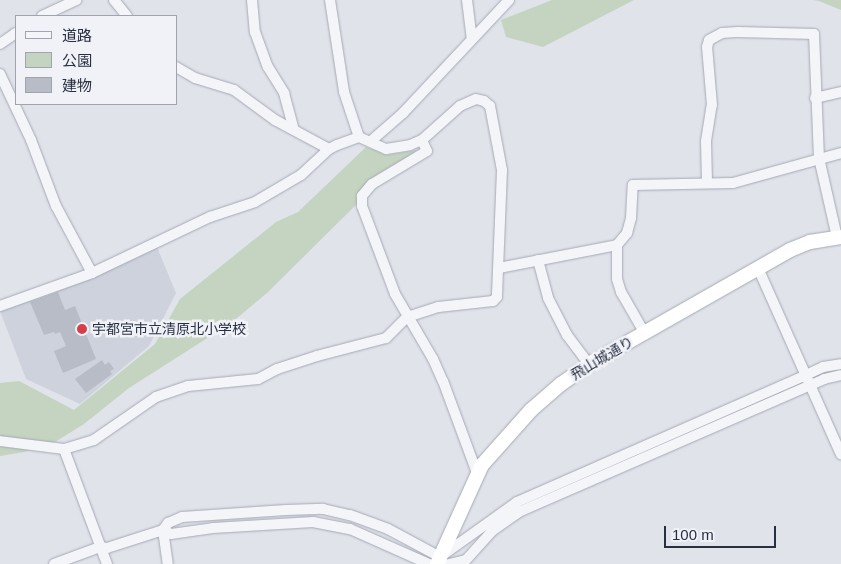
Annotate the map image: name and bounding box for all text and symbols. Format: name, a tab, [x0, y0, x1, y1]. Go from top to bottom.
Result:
legend	[15, 15, 178, 105]
text: 道路	[62, 27, 92, 44]
text: 公園	[62, 52, 92, 69]
text: 建物	[62, 77, 92, 94]
place label: 宇都宮市立清原北小学校	[92, 321, 246, 337]
marker: 宇都宮市立清原北小学校	[76, 323, 88, 335]
street label: 飛山城通り	[568, 333, 636, 383]
scale bar	[666, 516, 778, 548]
text: 100 m	[672, 526, 714, 543]

